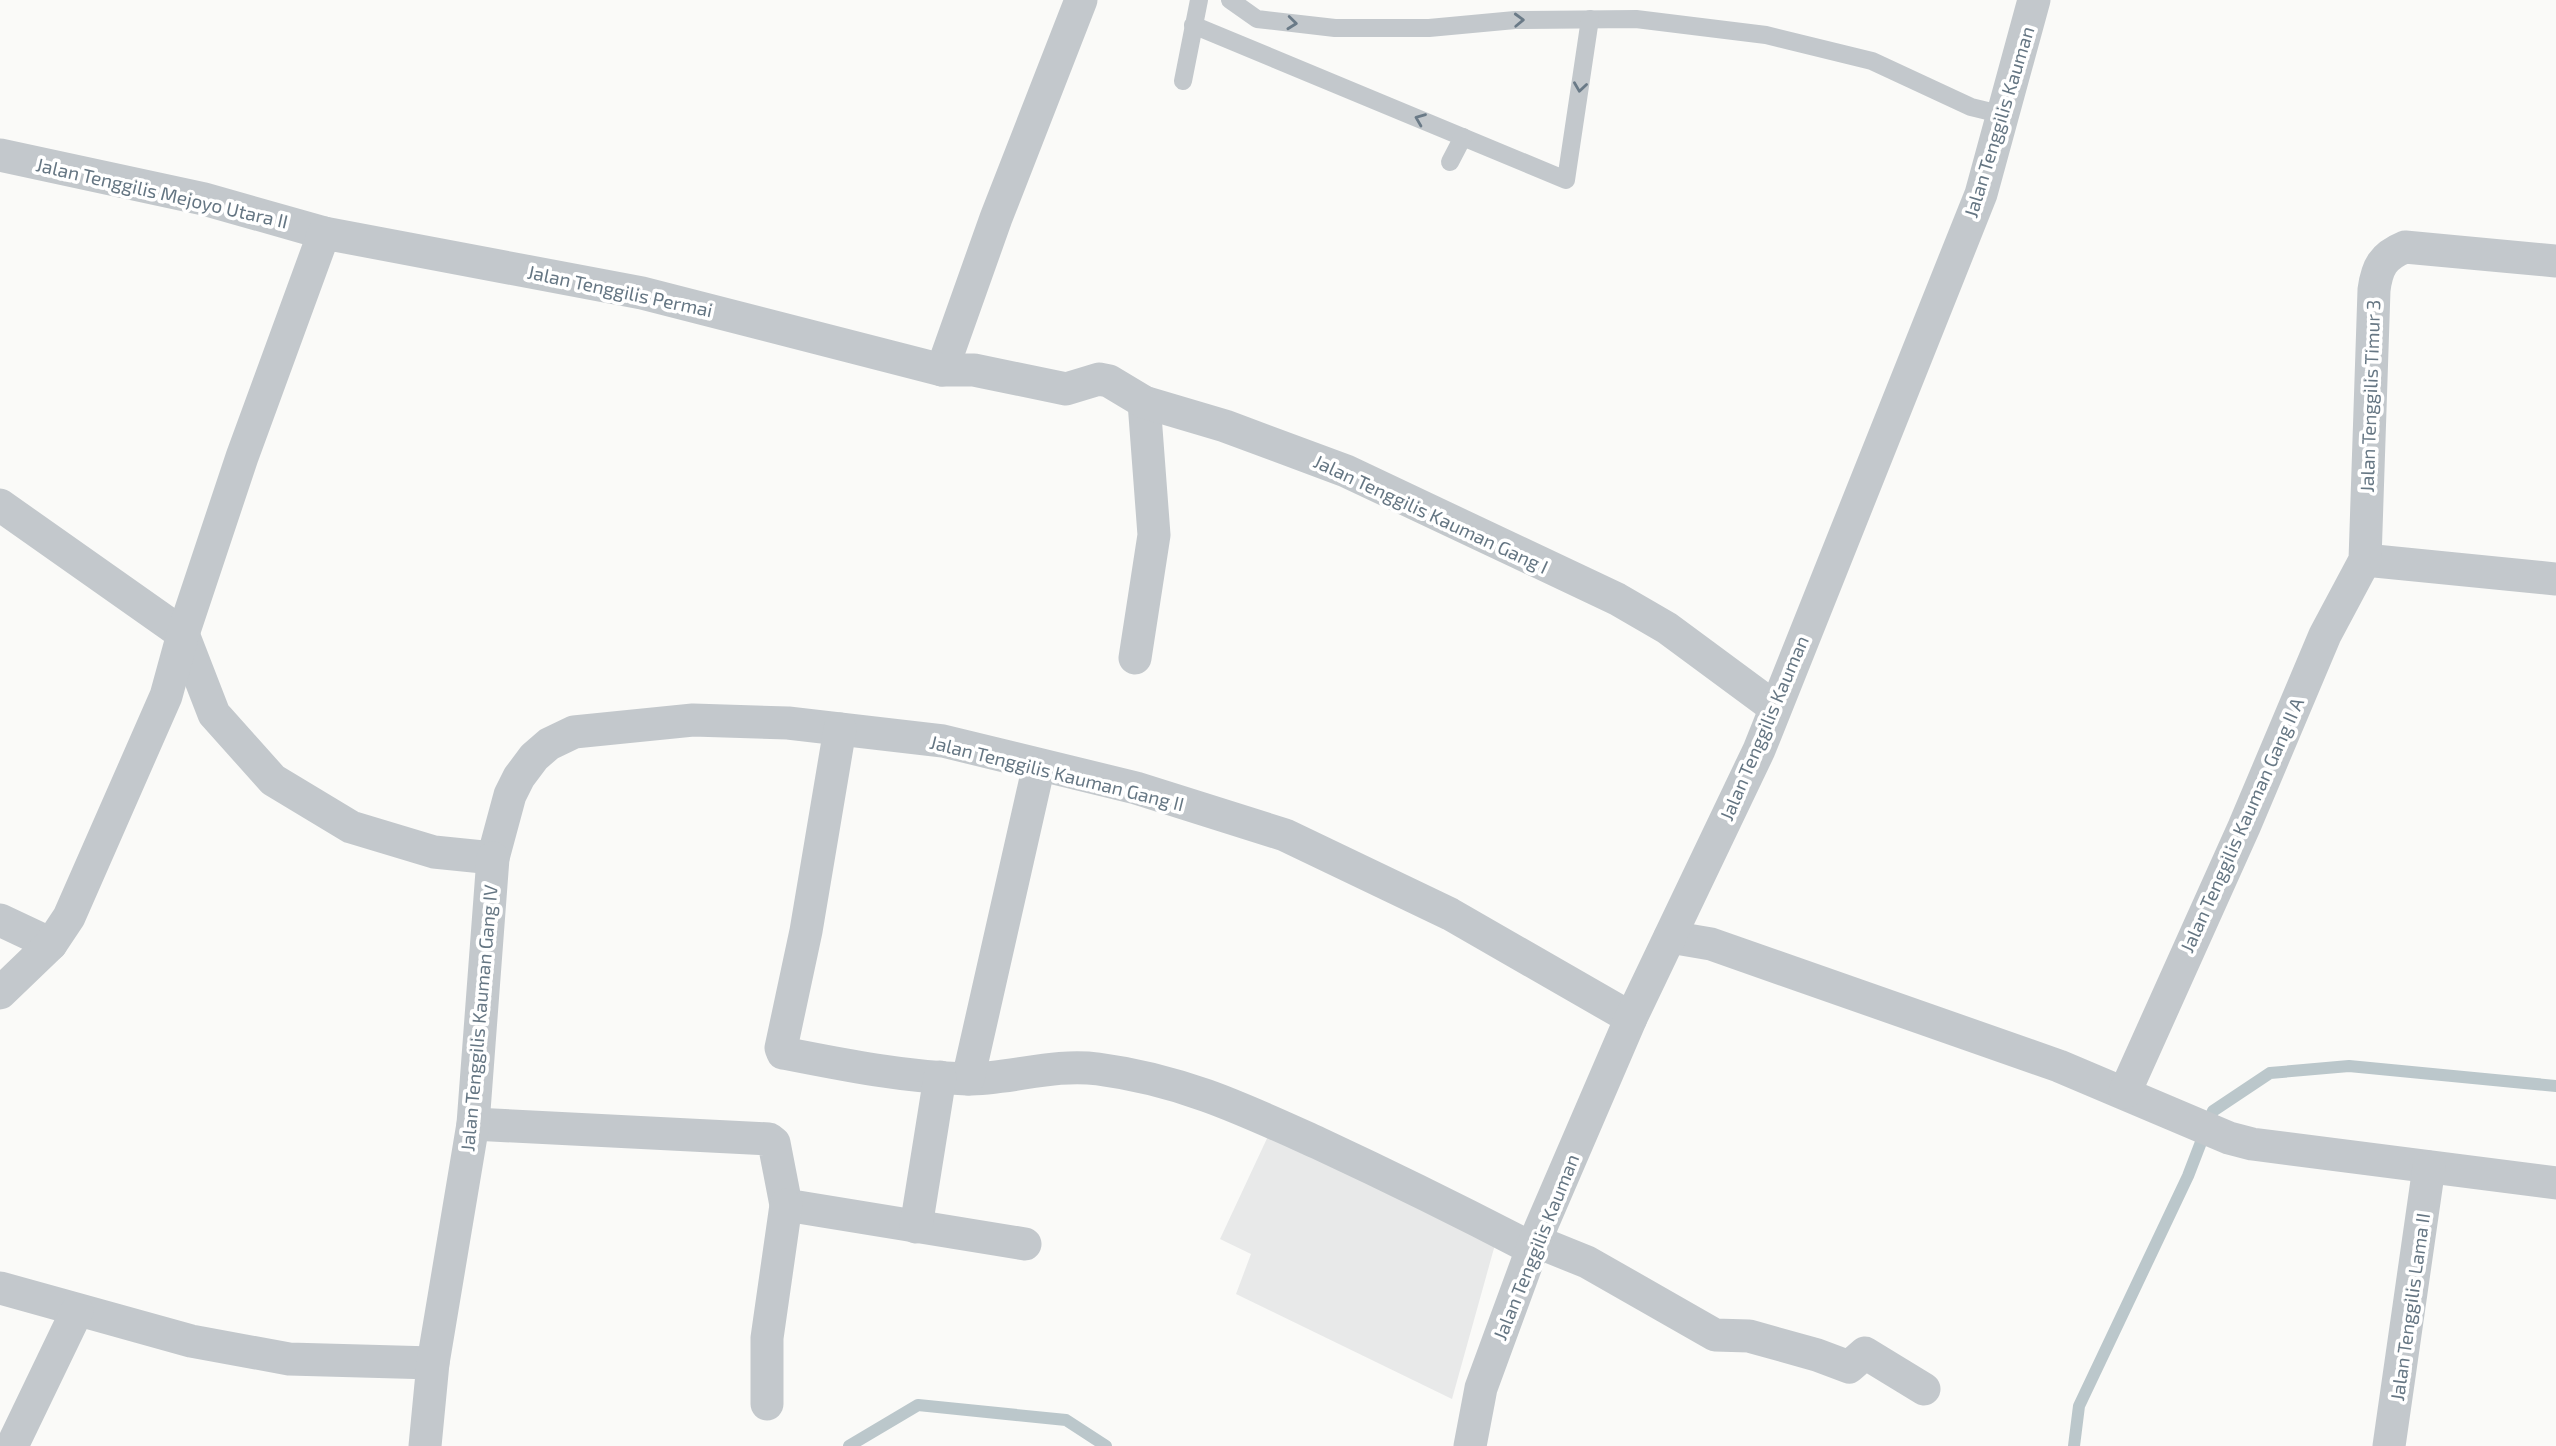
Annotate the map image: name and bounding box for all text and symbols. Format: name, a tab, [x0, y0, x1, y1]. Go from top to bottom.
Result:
one-way arrow	[1514, 12, 1524, 28]
one-way arrow	[1287, 15, 1298, 30]
street label: Jalan Tenggilis Kauman	[1958, 23, 2039, 220]
one-way arrow	[1572, 81, 1587, 93]
one-way arrow	[1414, 113, 1427, 127]
street label: Jalan Tenggilis Mejoyo Utara II	[34, 152, 290, 233]
street label: Jalan Tenggilis Permai	[525, 260, 715, 321]
street label: Jalan Tenggilis Timur 3	[2355, 299, 2384, 493]
street label: Jalan Tenggilis Kauman Gang I	[1310, 449, 1552, 578]
street label: Jalan Tenggilis Kauman	[1714, 632, 1813, 824]
street label: Jalan Tenggilis Kauman Gang II A	[2175, 694, 2308, 956]
street label: Jalan Tenggilis Kauman Gang II	[928, 730, 1187, 815]
street label: Jalan Tenggilis Kauman Gang IV	[455, 883, 502, 1152]
street label: Jalan Tenggilis Kauman	[1488, 1150, 1583, 1343]
street label: Jalan Tenggilis Lama II	[2385, 1211, 2434, 1402]

